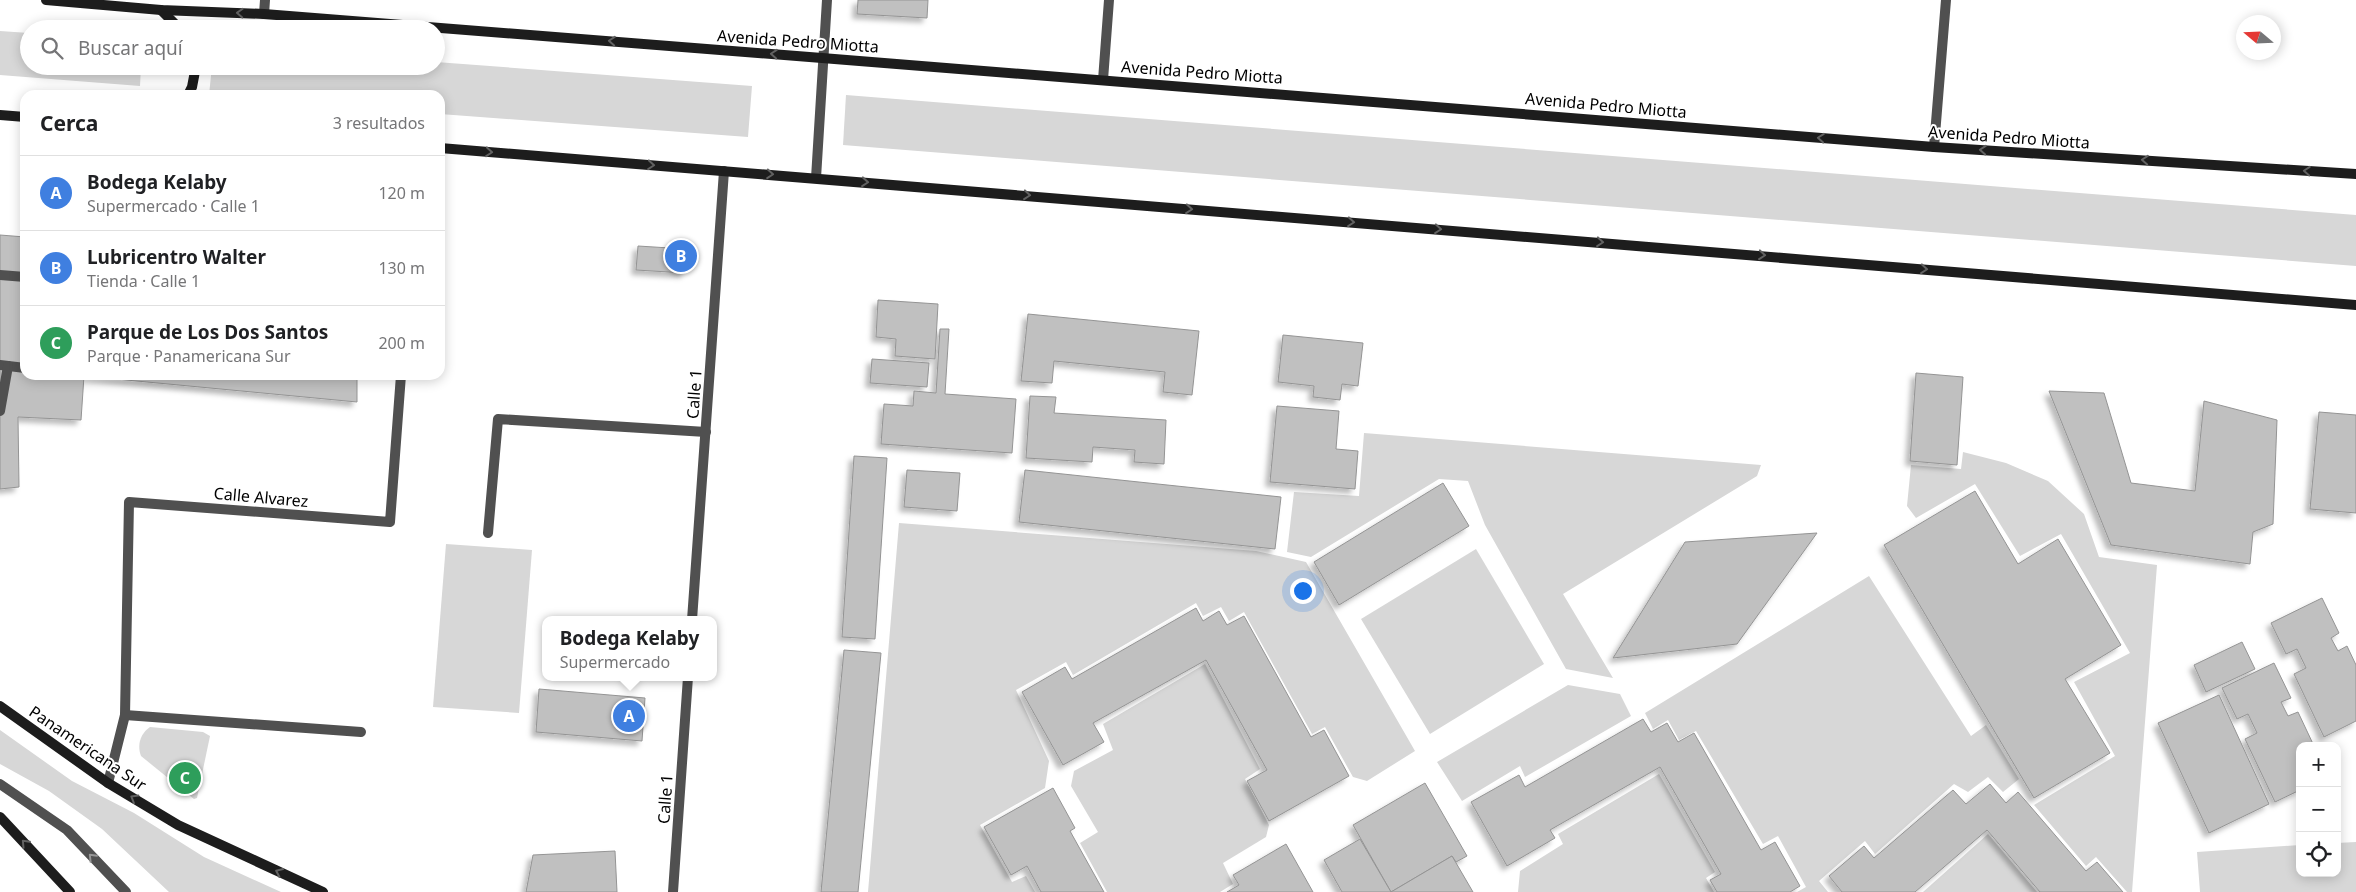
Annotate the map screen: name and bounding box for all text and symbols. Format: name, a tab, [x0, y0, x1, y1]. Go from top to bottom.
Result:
one-way arrow	[236, 8, 244, 19]
north arrow	[2236, 15, 2281, 60]
search box	[20, 20, 445, 75]
street label: Avenida Pedro Miotta	[716, 24, 880, 58]
icon: search	[38, 34, 66, 62]
text: Buscar aquí	[78, 35, 183, 61]
one-way arrow	[607, 36, 615, 47]
one-way arrow	[769, 49, 777, 60]
street label: Avenida Pedro Miotta	[1120, 55, 1284, 89]
street label: Avenida Pedro Miotta	[1524, 87, 1688, 123]
text: Cerca	[40, 109, 98, 137]
text: 3 resultados	[333, 112, 425, 134]
street label: Avenida Pedro Miotta	[1927, 120, 2091, 154]
one-way arrow	[1817, 133, 1825, 144]
one-way arrow	[1979, 145, 1987, 156]
one-way arrow	[485, 146, 493, 157]
one-way arrow	[2141, 155, 2149, 166]
one-way arrow	[647, 159, 655, 170]
one-way arrow	[2303, 165, 2311, 176]
one-way arrow	[767, 168, 775, 179]
text: Bodega Kelaby	[87, 169, 227, 195]
one-way arrow	[861, 176, 869, 187]
text: A	[50, 182, 62, 204]
text: 120 m	[378, 182, 425, 204]
one-way arrow	[1023, 190, 1031, 201]
text: Supermercado · Calle 1	[87, 195, 260, 217]
one-way arrow	[1185, 203, 1193, 214]
one-way arrow	[1347, 216, 1355, 227]
one-way arrow	[1434, 223, 1442, 234]
one-way arrow	[1596, 236, 1604, 247]
pin: B	[665, 237, 697, 275]
text: Lubricentro Walter	[87, 244, 266, 270]
one-way arrow	[1758, 250, 1766, 261]
text: B	[51, 257, 61, 279]
text: 130 m	[378, 257, 425, 279]
one-way arrow	[1920, 263, 1928, 274]
text: Tienda · Calle 1	[87, 270, 200, 292]
text: Parque de Los Dos Santos	[87, 319, 328, 345]
text: C	[51, 332, 61, 354]
text: 200 m	[378, 332, 425, 354]
text: Parque · Panamericana Sur	[87, 345, 291, 367]
street label: Calle 1	[681, 368, 707, 420]
street label: Calle Alvarez	[213, 482, 309, 512]
your location	[1290, 578, 1316, 604]
popup	[542, 616, 717, 681]
text: Bodega Kelaby	[560, 625, 699, 651]
text: Supermercado	[560, 651, 670, 673]
pin: A	[613, 697, 645, 735]
street label: Panamericana Sur	[25, 701, 151, 796]
map controls	[2296, 742, 2341, 877]
button: +	[2296, 742, 2341, 787]
pin: C	[169, 759, 201, 797]
street label: Calle 1	[652, 773, 678, 825]
button: −	[2296, 787, 2341, 832]
one-way arrow	[130, 795, 139, 805]
button: locate	[2296, 832, 2341, 877]
one-way arrow	[22, 840, 31, 849]
one-way arrow	[89, 853, 98, 862]
one-way arrow	[275, 867, 284, 878]

